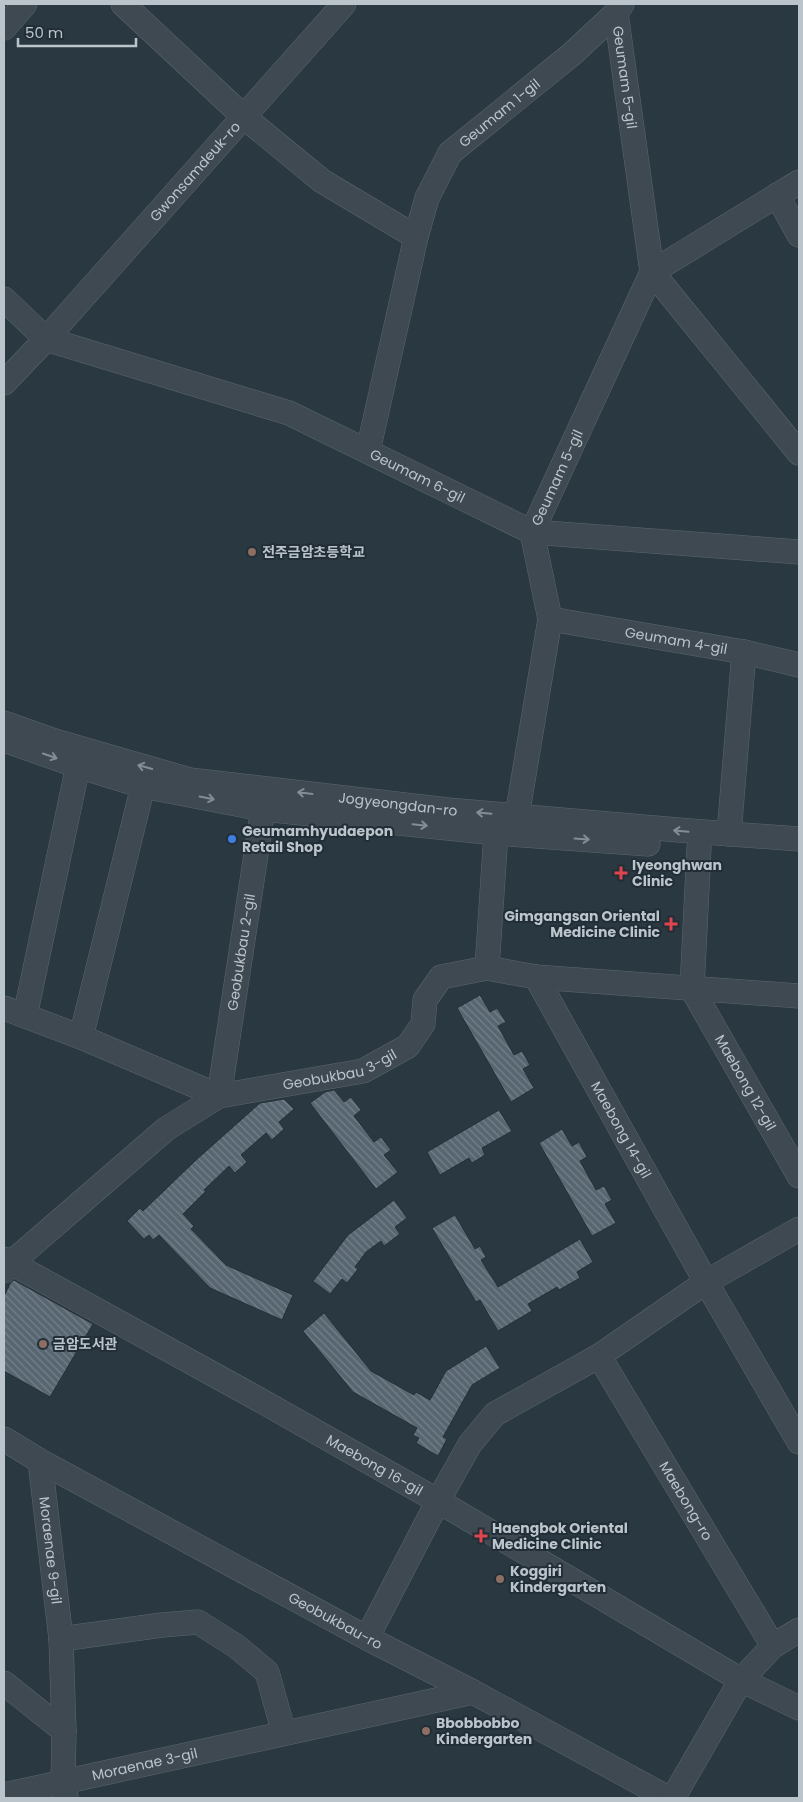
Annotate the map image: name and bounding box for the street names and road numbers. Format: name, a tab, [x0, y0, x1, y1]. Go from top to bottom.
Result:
street label: Geumam 5-gil	[608, 25, 642, 130]
street label: Geumam 1-gil	[455, 74, 544, 152]
street label: Gwonsamdeuk-ro	[145, 117, 245, 226]
street label: Geumam 5-gil	[526, 426, 588, 529]
street label: Geumam 6-gil	[366, 444, 468, 508]
street label: Geumam 4-gil	[623, 622, 729, 659]
street label: Jogyeongdan-ro	[337, 787, 458, 821]
street label: Geobukbau 2-gil	[222, 892, 260, 1012]
street label: Maebong 12-gil	[710, 1031, 781, 1134]
street label: Geobukbau 3-gil	[281, 1044, 400, 1095]
street label: Maebong 14-gil	[586, 1078, 656, 1182]
street label: Maebong 16-gil	[323, 1430, 427, 1500]
street label: Maebong-ro	[654, 1458, 717, 1544]
street label: Moraenae 9-gil	[34, 1495, 67, 1605]
street label: Geobukbau-ro	[285, 1587, 386, 1654]
street label: Moraenae 3-gil	[90, 1743, 199, 1785]

